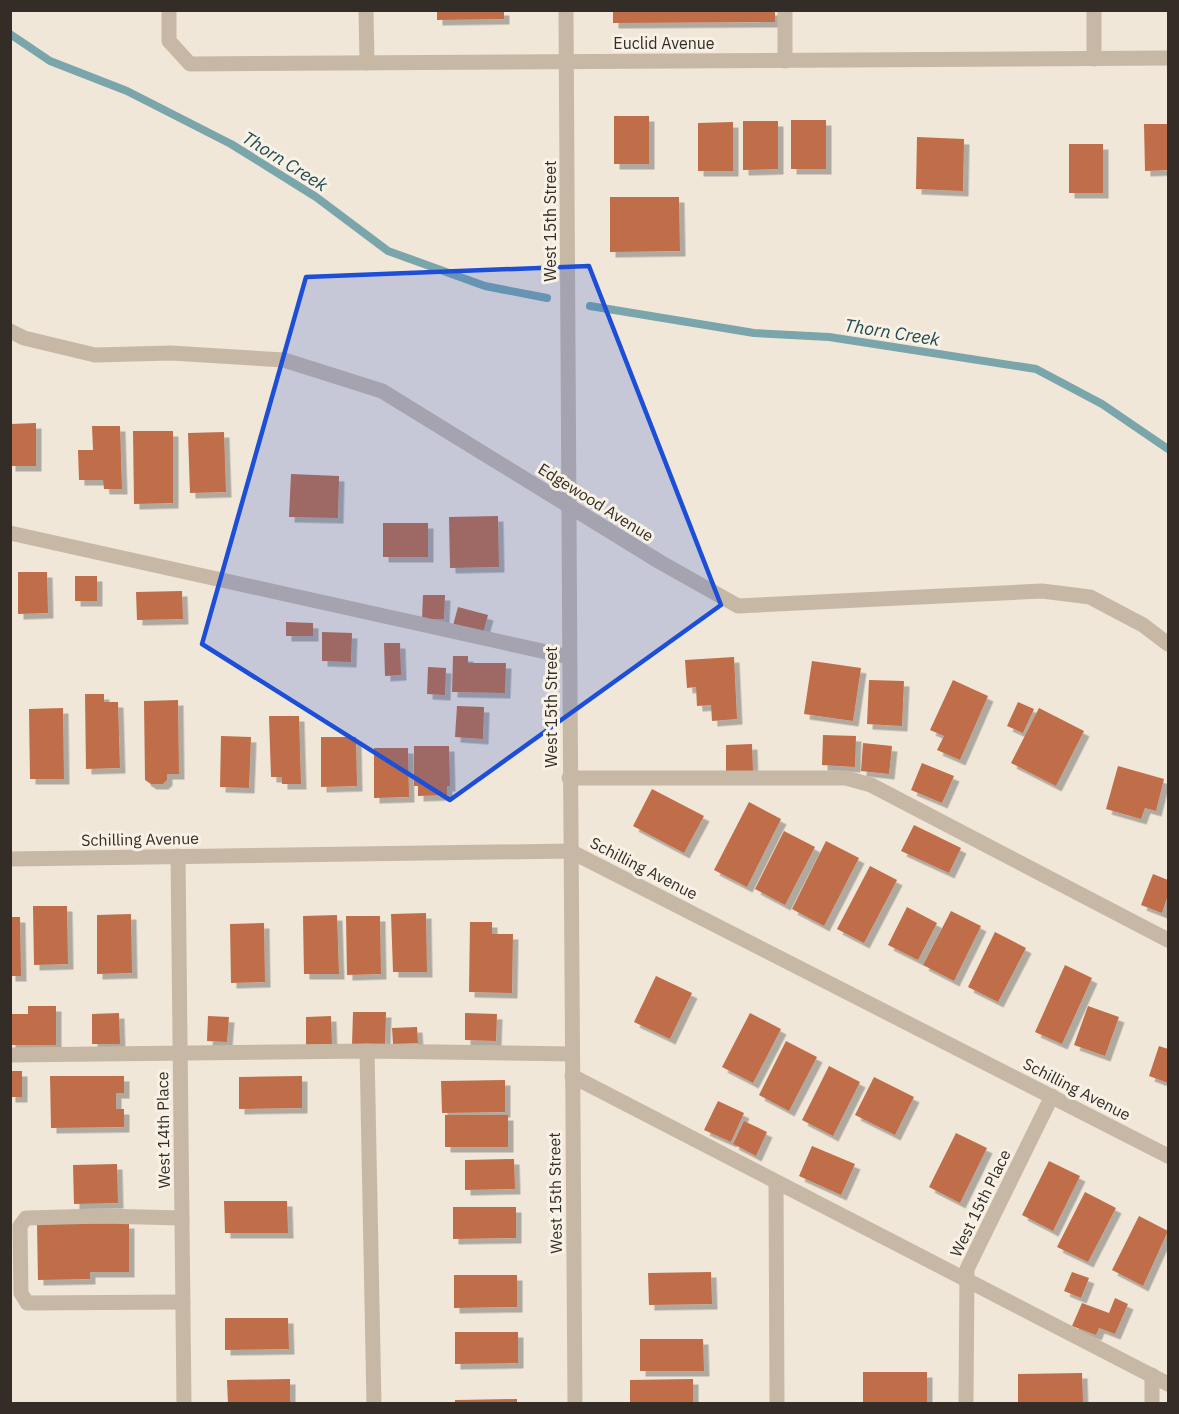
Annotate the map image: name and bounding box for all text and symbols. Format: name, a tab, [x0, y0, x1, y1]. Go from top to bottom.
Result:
street label: Euclid Avenue	[613, 33, 715, 53]
water label: Thorn Creek	[238, 126, 332, 197]
street label: West 15th Street	[540, 160, 560, 282]
water label: Thorn Creek	[843, 313, 942, 351]
street label: Edgewood Avenue	[535, 459, 657, 546]
street label: West 15th Street	[541, 646, 561, 768]
street label: Schilling Avenue	[81, 828, 199, 850]
street label: Schilling Avenue	[587, 832, 701, 904]
street label: Schilling Avenue	[1020, 1053, 1134, 1125]
street label: West 14th Place	[152, 1071, 174, 1189]
street label: West 15th Street	[544, 1132, 566, 1254]
street label: West 15th Place	[945, 1146, 1015, 1260]

